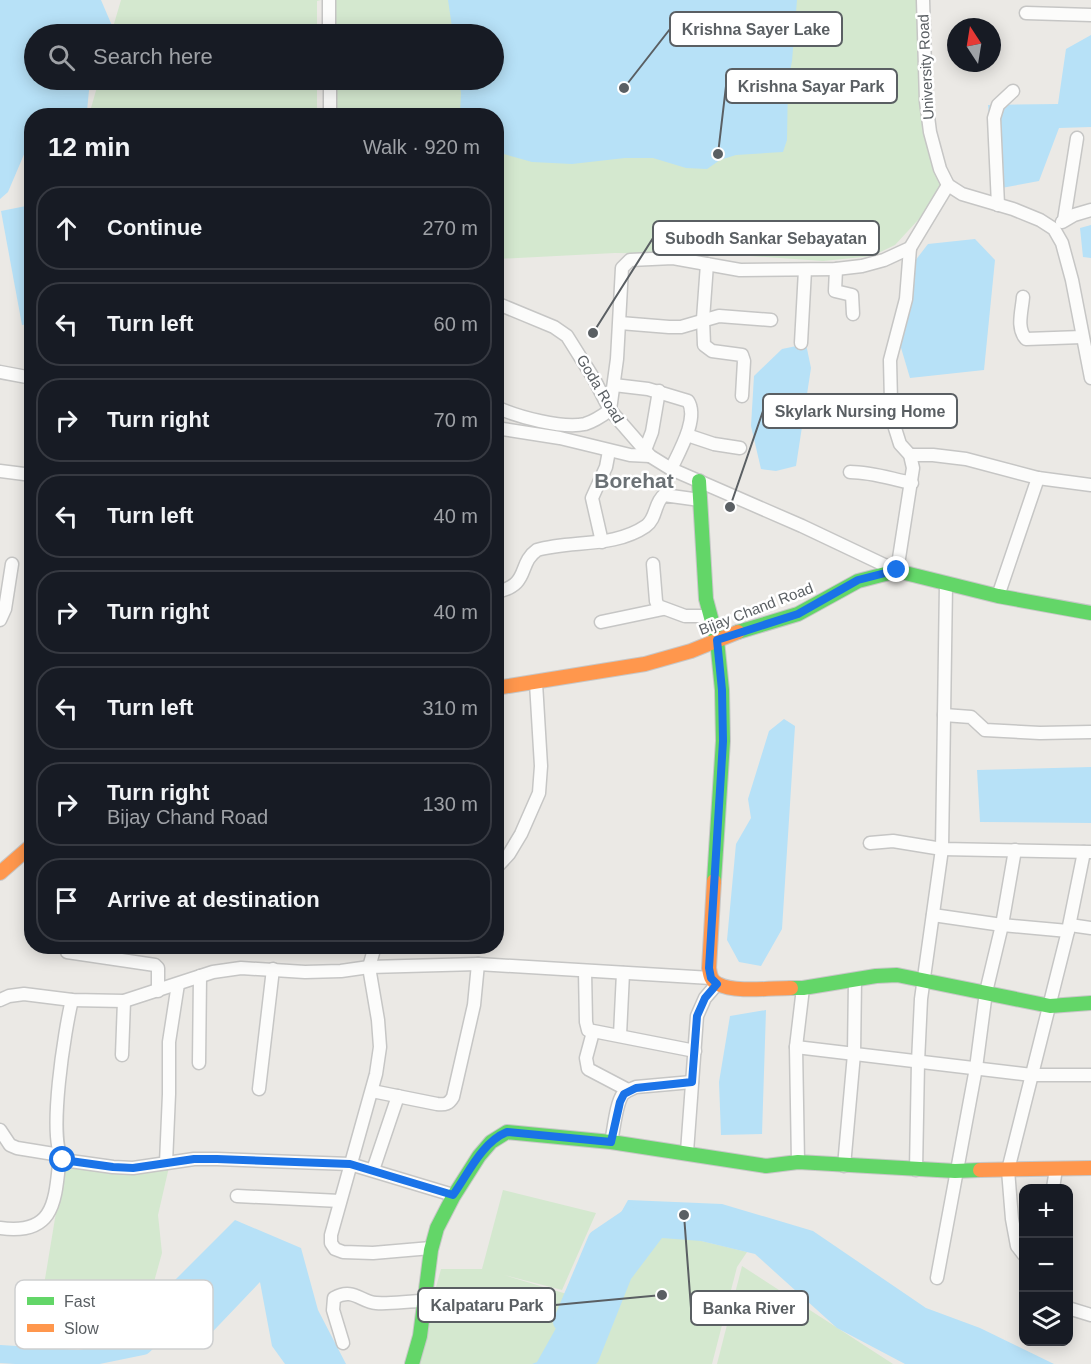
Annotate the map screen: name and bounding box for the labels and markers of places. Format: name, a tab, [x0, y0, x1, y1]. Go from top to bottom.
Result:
callout: Krishna Sayer Lake	[670, 12, 842, 46]
callout: Krishna Sayar Park	[726, 69, 897, 103]
callout: Subodh Sankar Sebayatan	[653, 221, 879, 255]
callout: Skylark Nursing Home	[763, 394, 957, 428]
callout: Kalpataru Park	[418, 1288, 555, 1322]
callout: Banka River	[691, 1291, 808, 1325]

